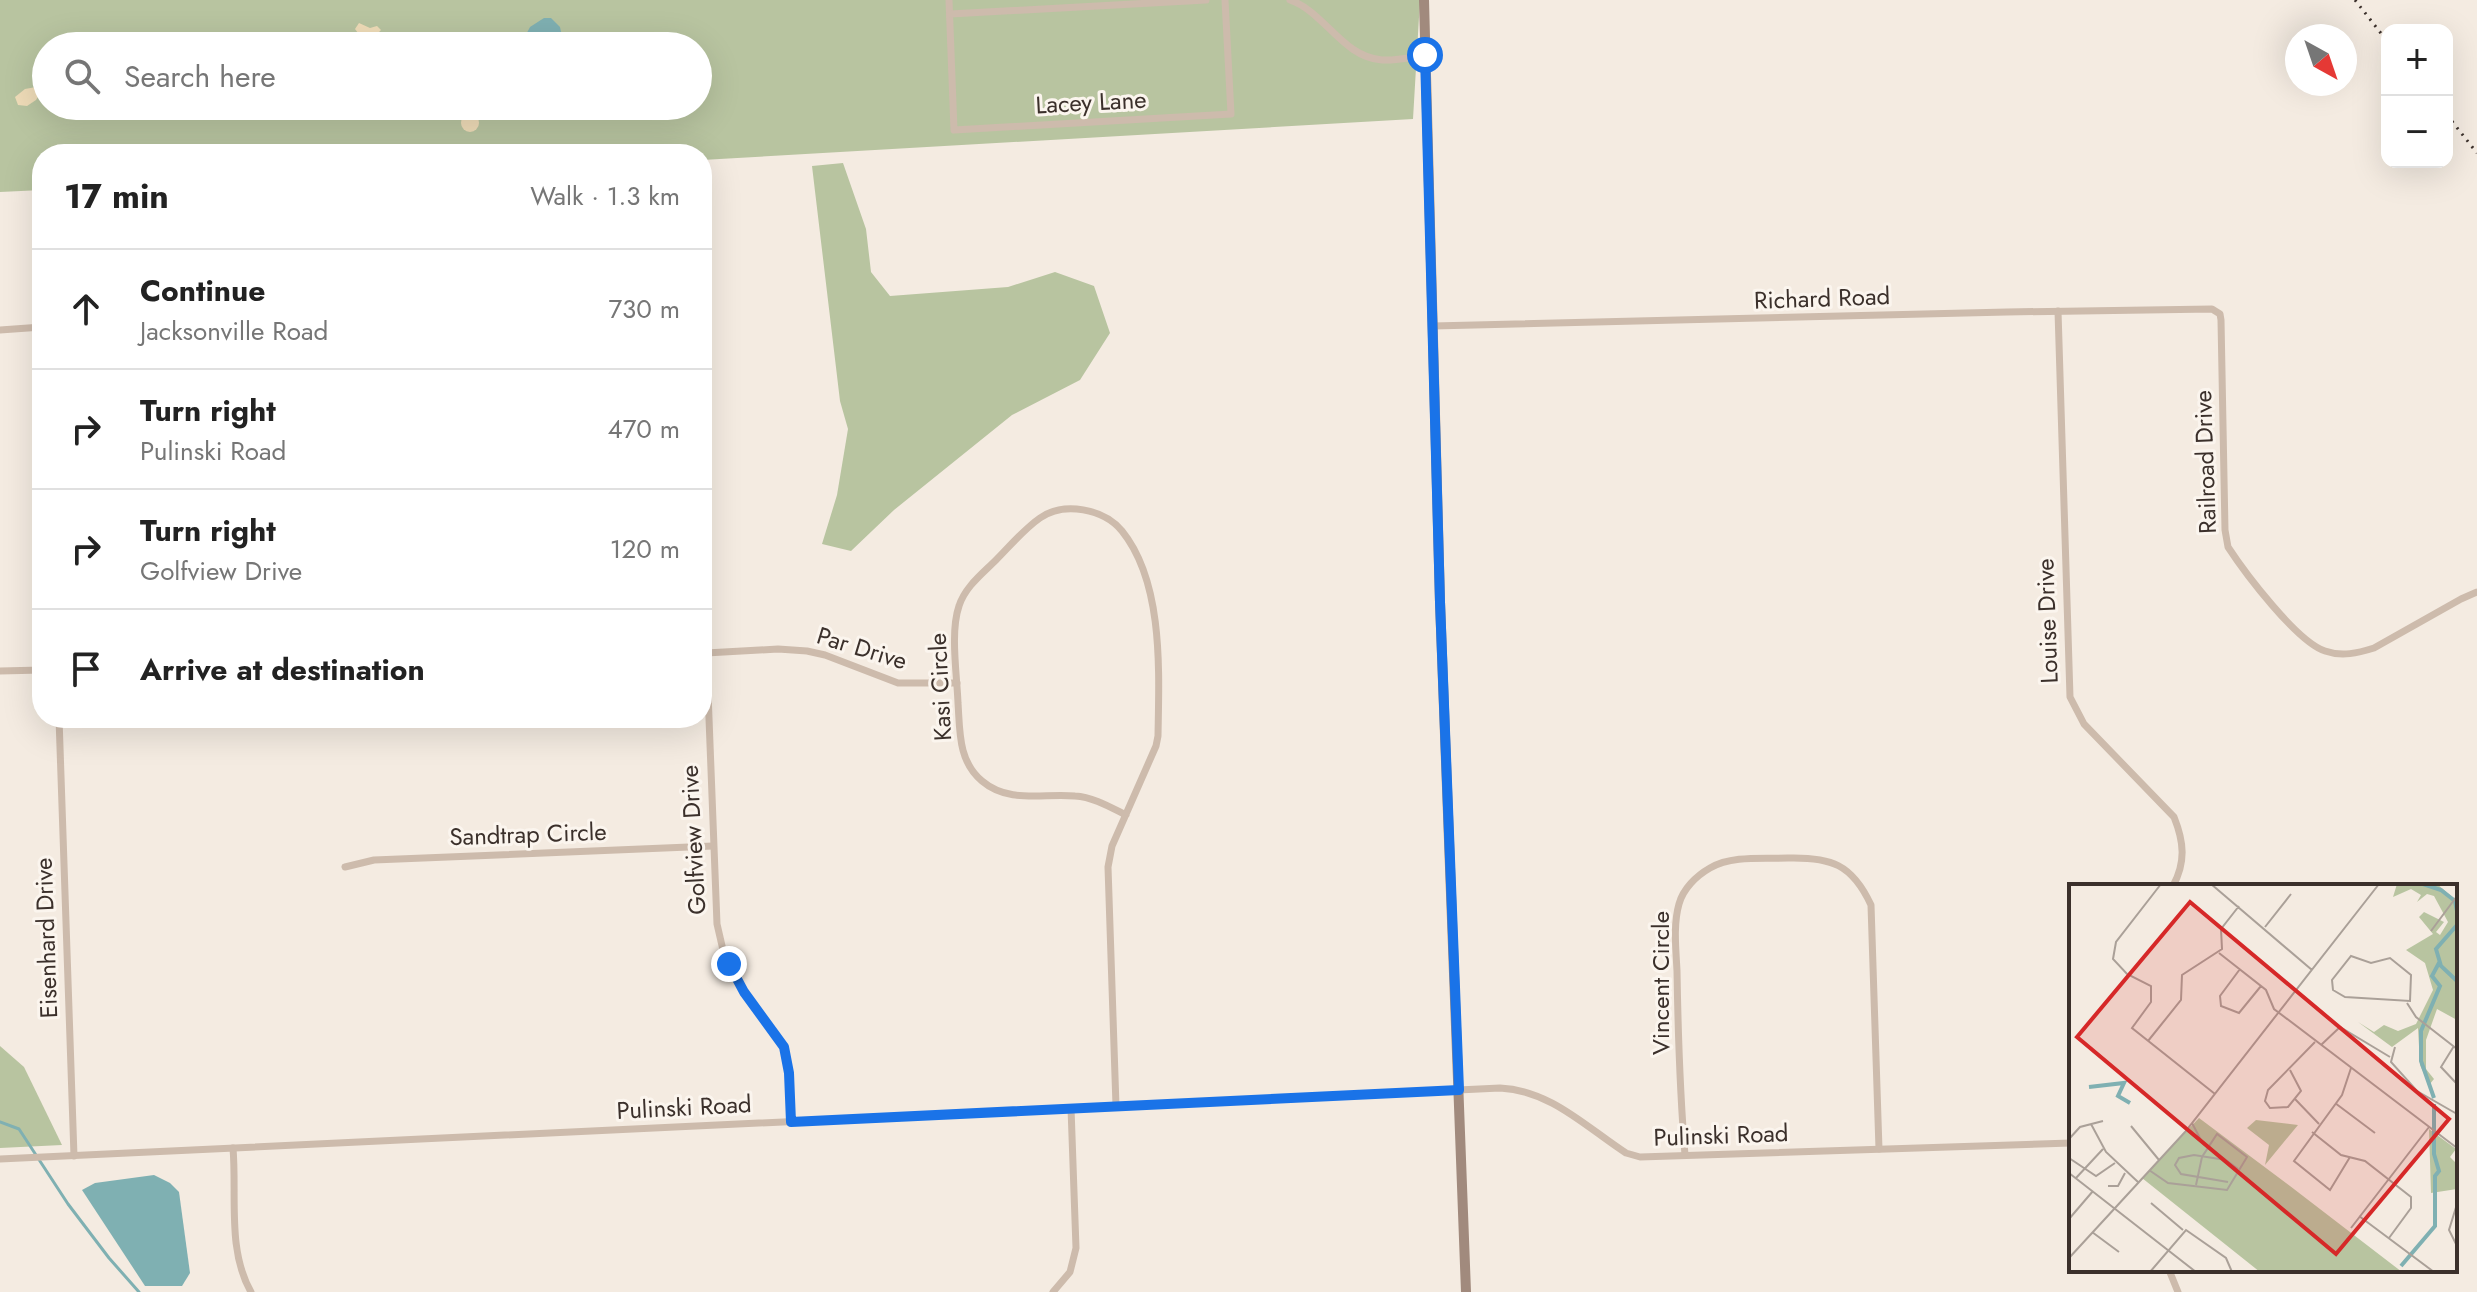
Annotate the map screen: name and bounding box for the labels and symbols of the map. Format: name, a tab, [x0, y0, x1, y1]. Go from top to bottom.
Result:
north arrow	[2285, 24, 2357, 96]
route start	[1407, 37, 1443, 73]
street label: Lacey Lane	[1035, 82, 1147, 122]
street label: Richard Road	[1753, 278, 1891, 318]
street label: Railroad Drive	[2185, 390, 2225, 534]
street label: Louise Drive	[2027, 558, 2067, 684]
street label: Par Drive	[813, 618, 911, 678]
street label: Kasi Circle	[920, 632, 960, 742]
street label: Golfview Drive	[672, 764, 714, 916]
street label: Sandtrap Circle	[449, 814, 607, 854]
street label: Eisenhard Drive	[26, 857, 66, 1019]
inset map	[2069, 884, 2457, 1272]
street label: Vincent Circle	[1643, 911, 1678, 1055]
route end	[711, 946, 747, 982]
street label: Pulinski Road	[616, 1086, 752, 1128]
street label: Pulinski Road	[1653, 1115, 1789, 1155]

